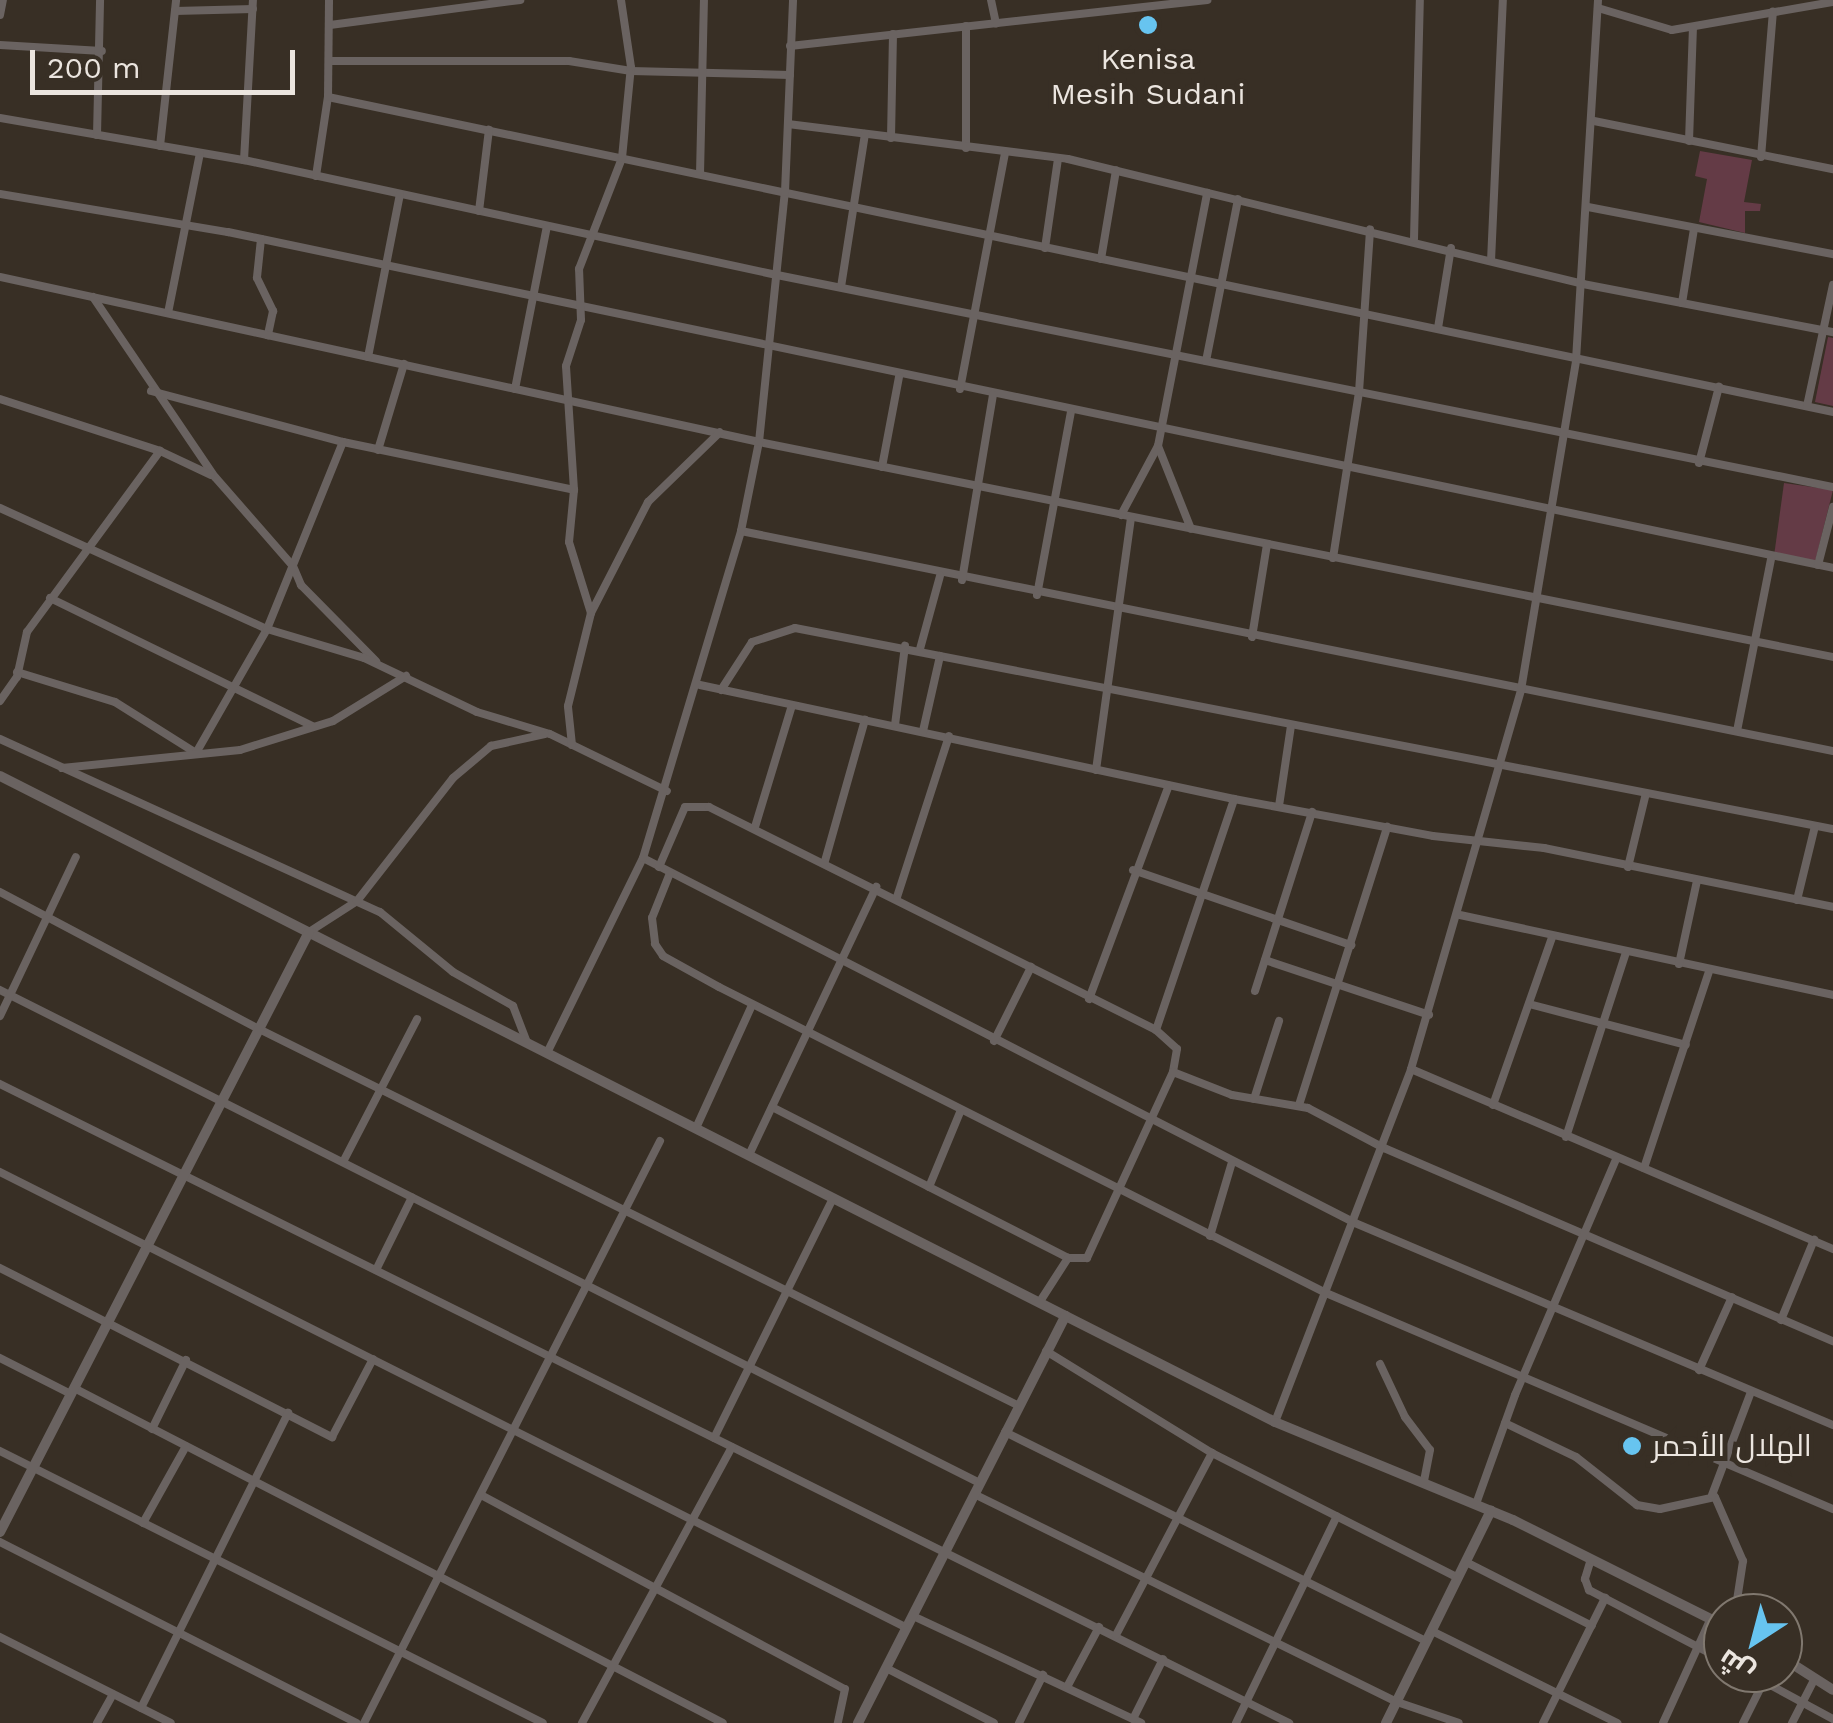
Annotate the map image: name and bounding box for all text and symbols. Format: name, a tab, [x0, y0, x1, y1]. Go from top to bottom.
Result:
marker: Kenisa Mesih Sudani	[1137, 14, 1159, 36]
scale bar	[35, 30, 300, 92]
place label: Kenisa Mesih Sudani	[1050, 41, 1246, 112]
text: 200 m	[47, 50, 141, 85]
place label: الهلال الأحمر	[1652, 1428, 1812, 1464]
marker: الهلال الأحمر	[1621, 1435, 1643, 1457]
north arrow	[1703, 1593, 1803, 1693]
text: ش	[1712, 1642, 1760, 1690]

